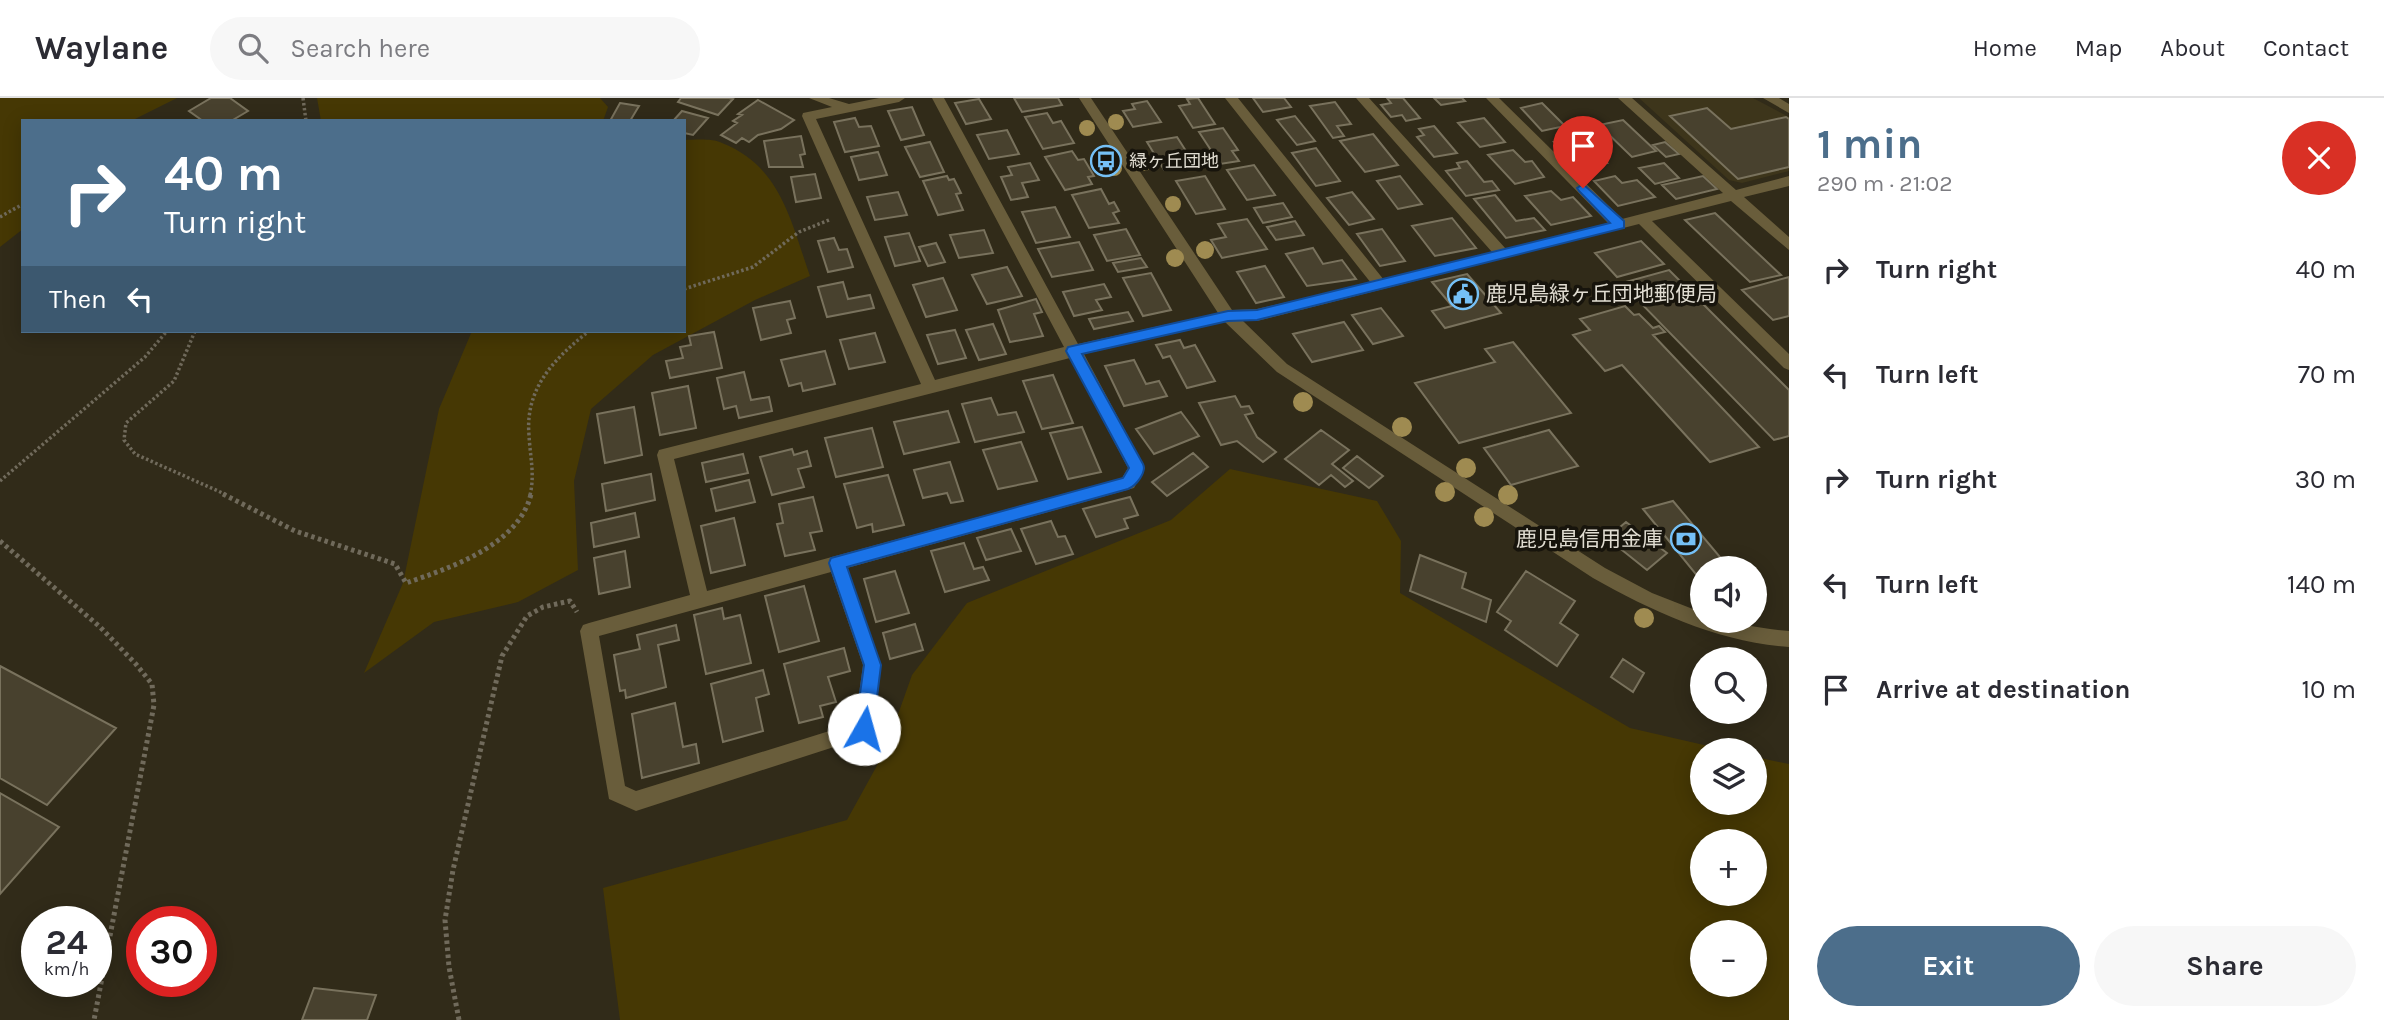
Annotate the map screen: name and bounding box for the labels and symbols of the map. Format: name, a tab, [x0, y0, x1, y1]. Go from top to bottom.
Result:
pin	[1553, 116, 1613, 188]
bus stop icon: 緑ヶ丘団地	[1089, 144, 1123, 178]
place label: 緑ヶ丘団地	[1129, 150, 1219, 172]
public building icon: 鹿児島緑ヶ丘団地郵便局	[1446, 277, 1480, 311]
place label: 鹿児島緑ヶ丘団地郵便局	[1486, 282, 1717, 306]
bank icon: 鹿児島信用金庫	[1669, 522, 1703, 556]
place label: 鹿児島信用金庫	[1516, 527, 1663, 551]
position arrow	[827, 692, 901, 766]
speed limit sign: 30	[126, 906, 217, 997]

